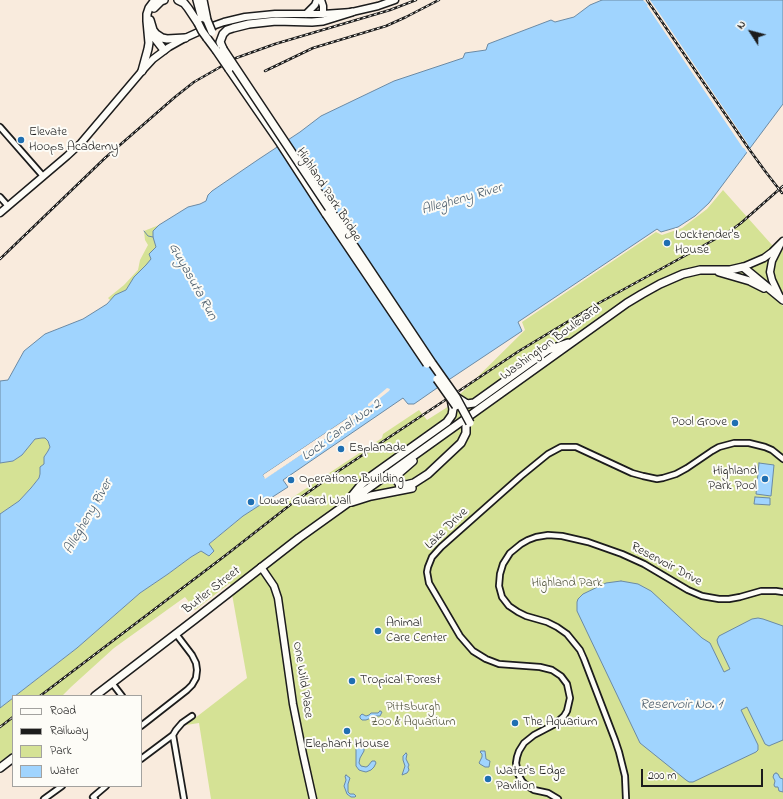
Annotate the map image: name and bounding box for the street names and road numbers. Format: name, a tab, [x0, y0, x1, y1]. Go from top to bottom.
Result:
street label: Highland Park Bridge	[292, 145, 364, 245]
street label: Washington Boulevard	[498, 302, 604, 384]
street label: Lake Drive	[422, 505, 472, 553]
street label: Reservoir Drive	[628, 540, 704, 590]
street label: Butler Street	[180, 564, 244, 618]
street label: One Wild Place	[288, 641, 316, 719]

